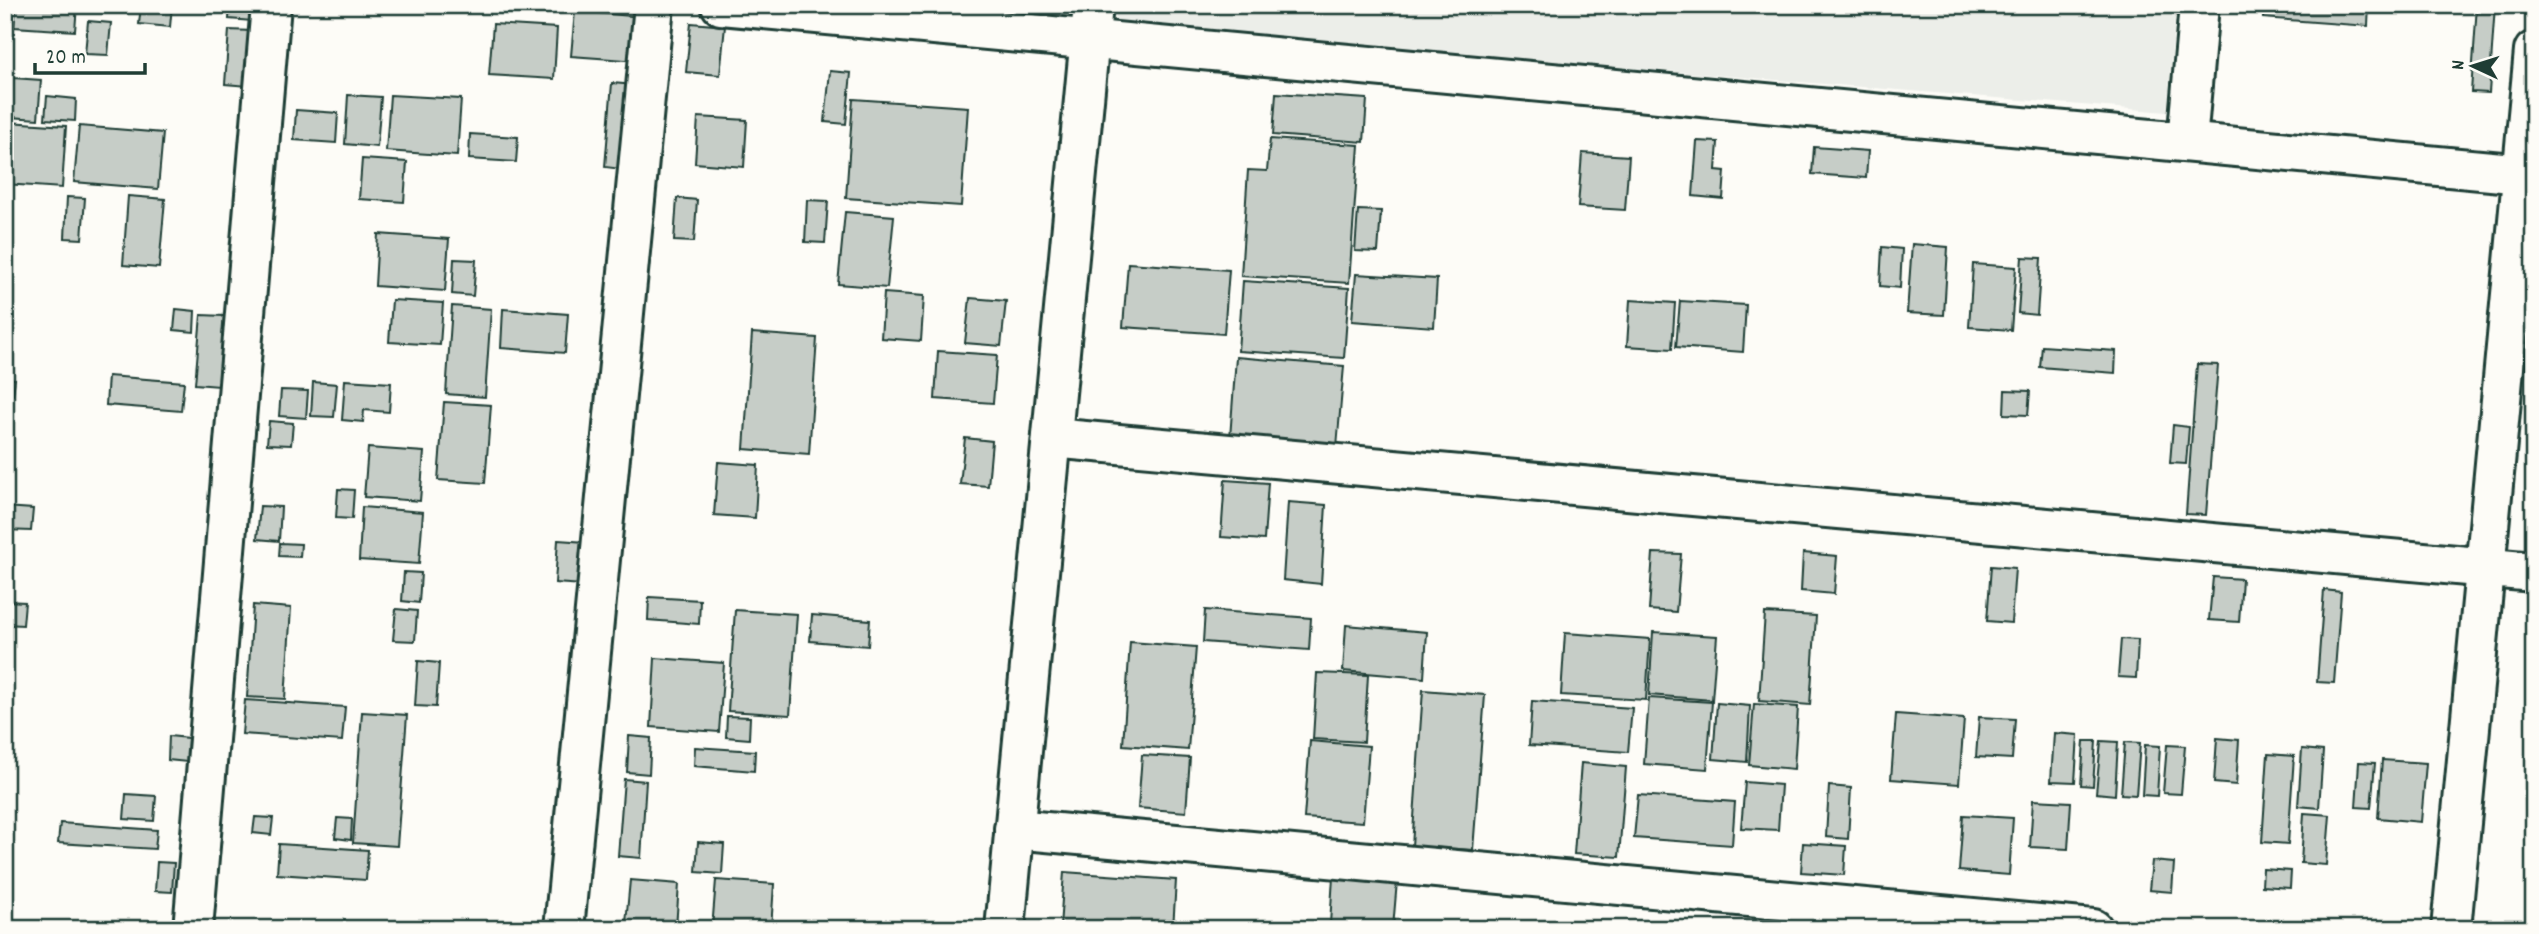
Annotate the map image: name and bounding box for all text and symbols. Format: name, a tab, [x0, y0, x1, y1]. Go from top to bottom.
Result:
scale bar	[35, 32, 145, 76]
north arrow	[2438, 32, 2508, 102]
text: 20 m	[46, 44, 86, 74]
text: N	[2446, 59, 2473, 71]

